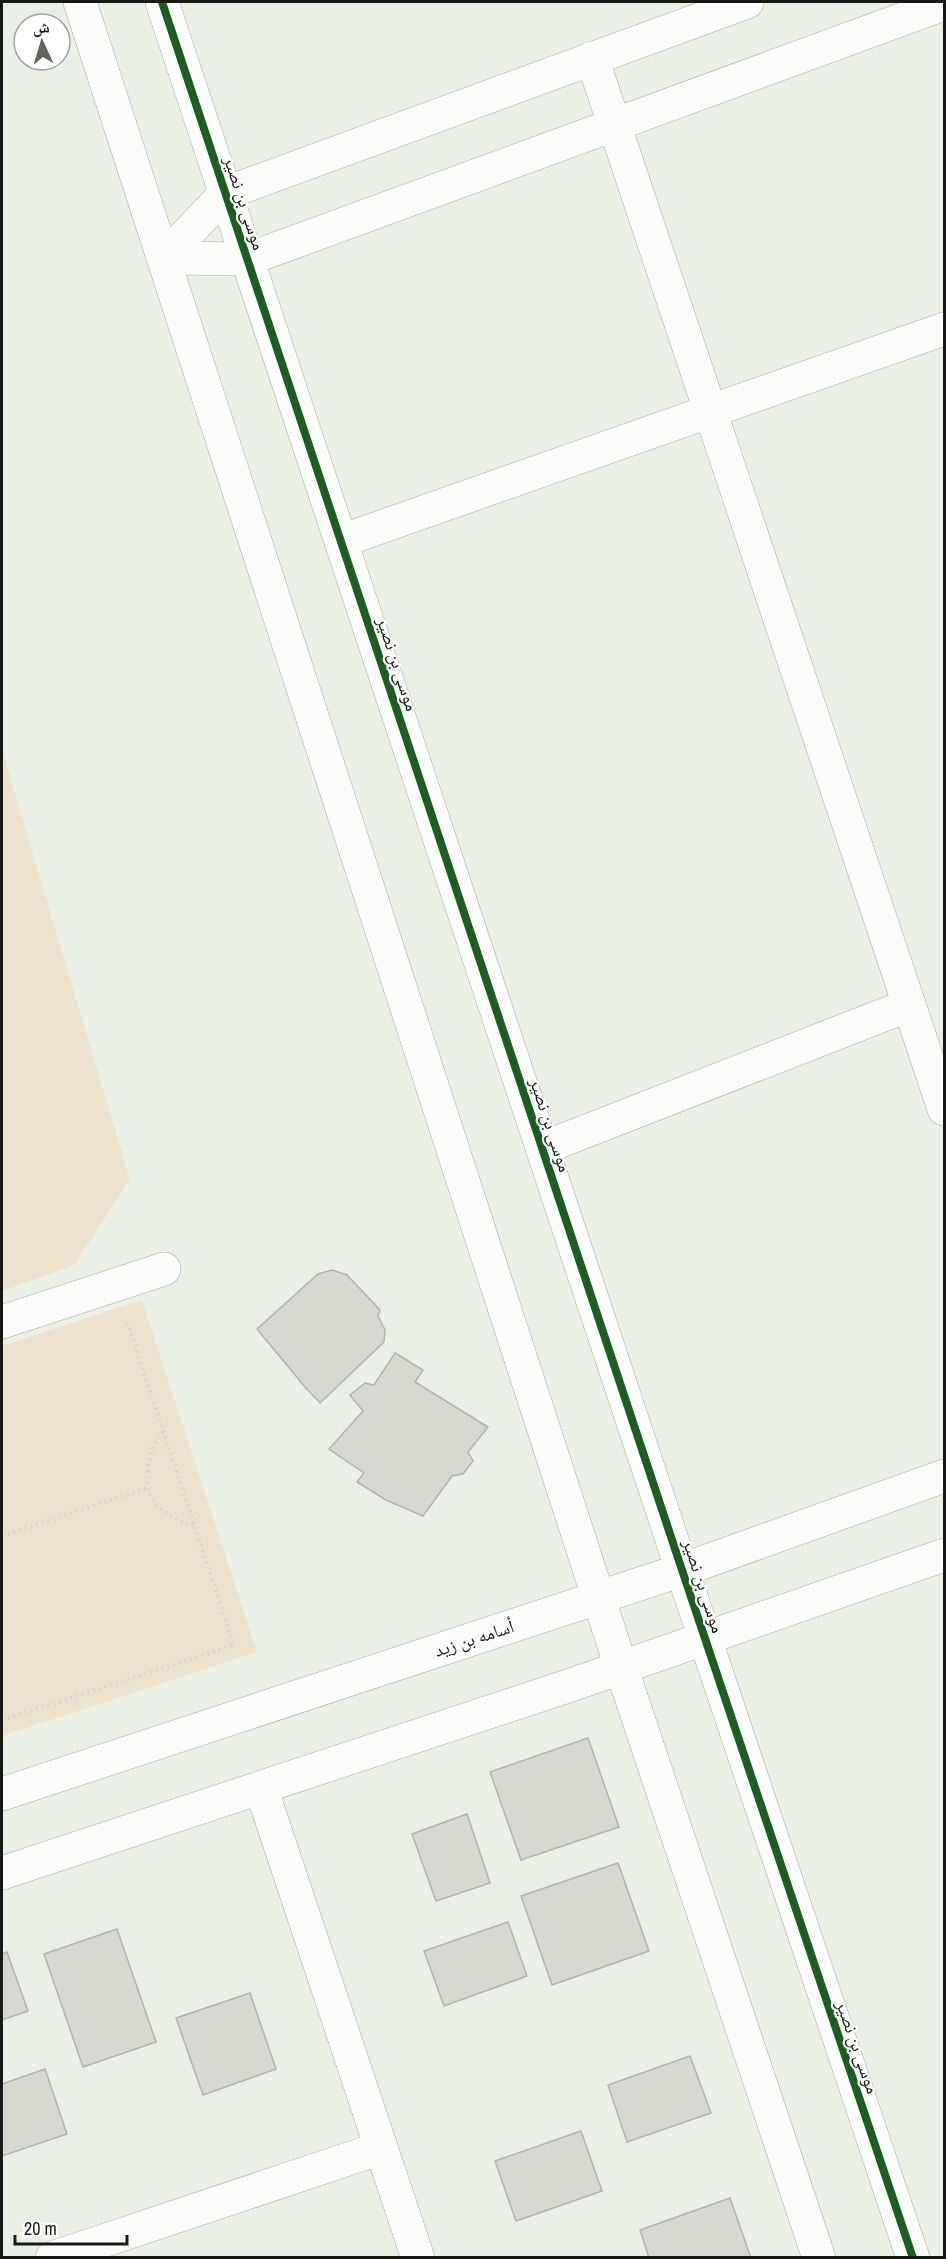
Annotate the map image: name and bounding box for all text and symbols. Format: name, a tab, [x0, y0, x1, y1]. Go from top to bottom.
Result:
north arrow	[12, 12, 72, 72]
text: ش	[32, 15, 50, 39]
street label: موسى بن نصير	[218, 152, 272, 253]
street label: موسى بن نصير	[371, 613, 425, 714]
street label: موسى بن نصير	[524, 1074, 578, 1175]
street label: موسى بن نصير	[677, 1535, 731, 1636]
street label: أسامه بن زيد	[431, 1613, 517, 1663]
street label: موسى بن نصير	[830, 1996, 886, 2097]
scale bar	[15, 2208, 128, 2246]
text: 20 m	[24, 2216, 57, 2241]

